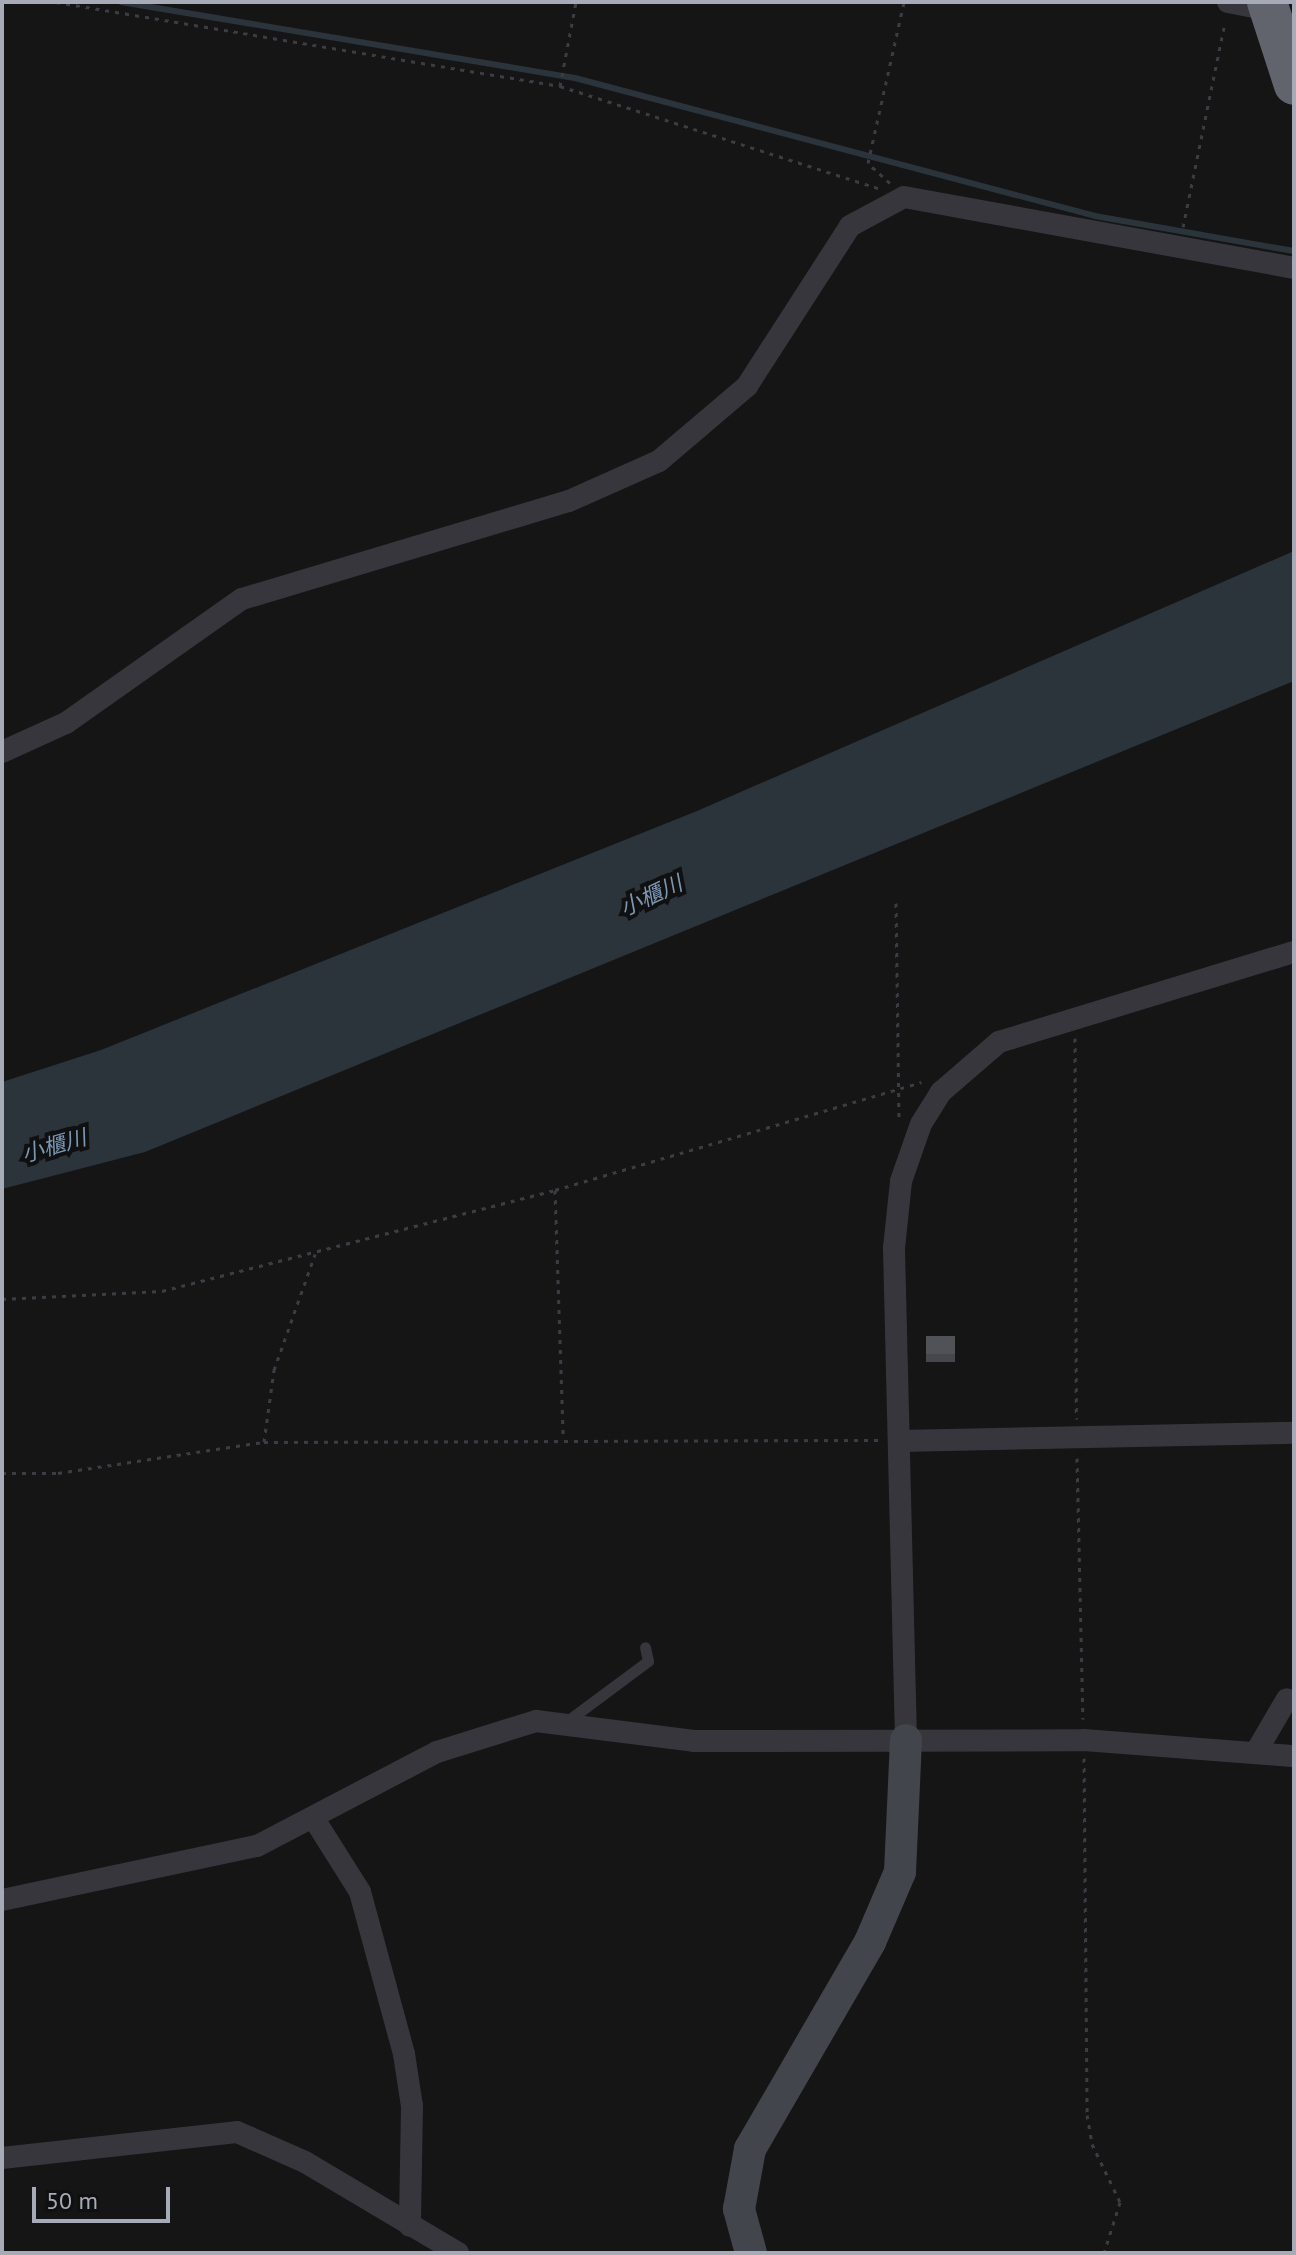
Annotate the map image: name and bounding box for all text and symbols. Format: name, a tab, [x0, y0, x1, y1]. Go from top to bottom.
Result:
water label: 小櫃川	[616, 870, 686, 922]
water label: 小櫃川	[19, 1124, 89, 1168]
scale bar	[36, 2171, 174, 2221]
text: 50 m	[46, 2185, 98, 2216]

